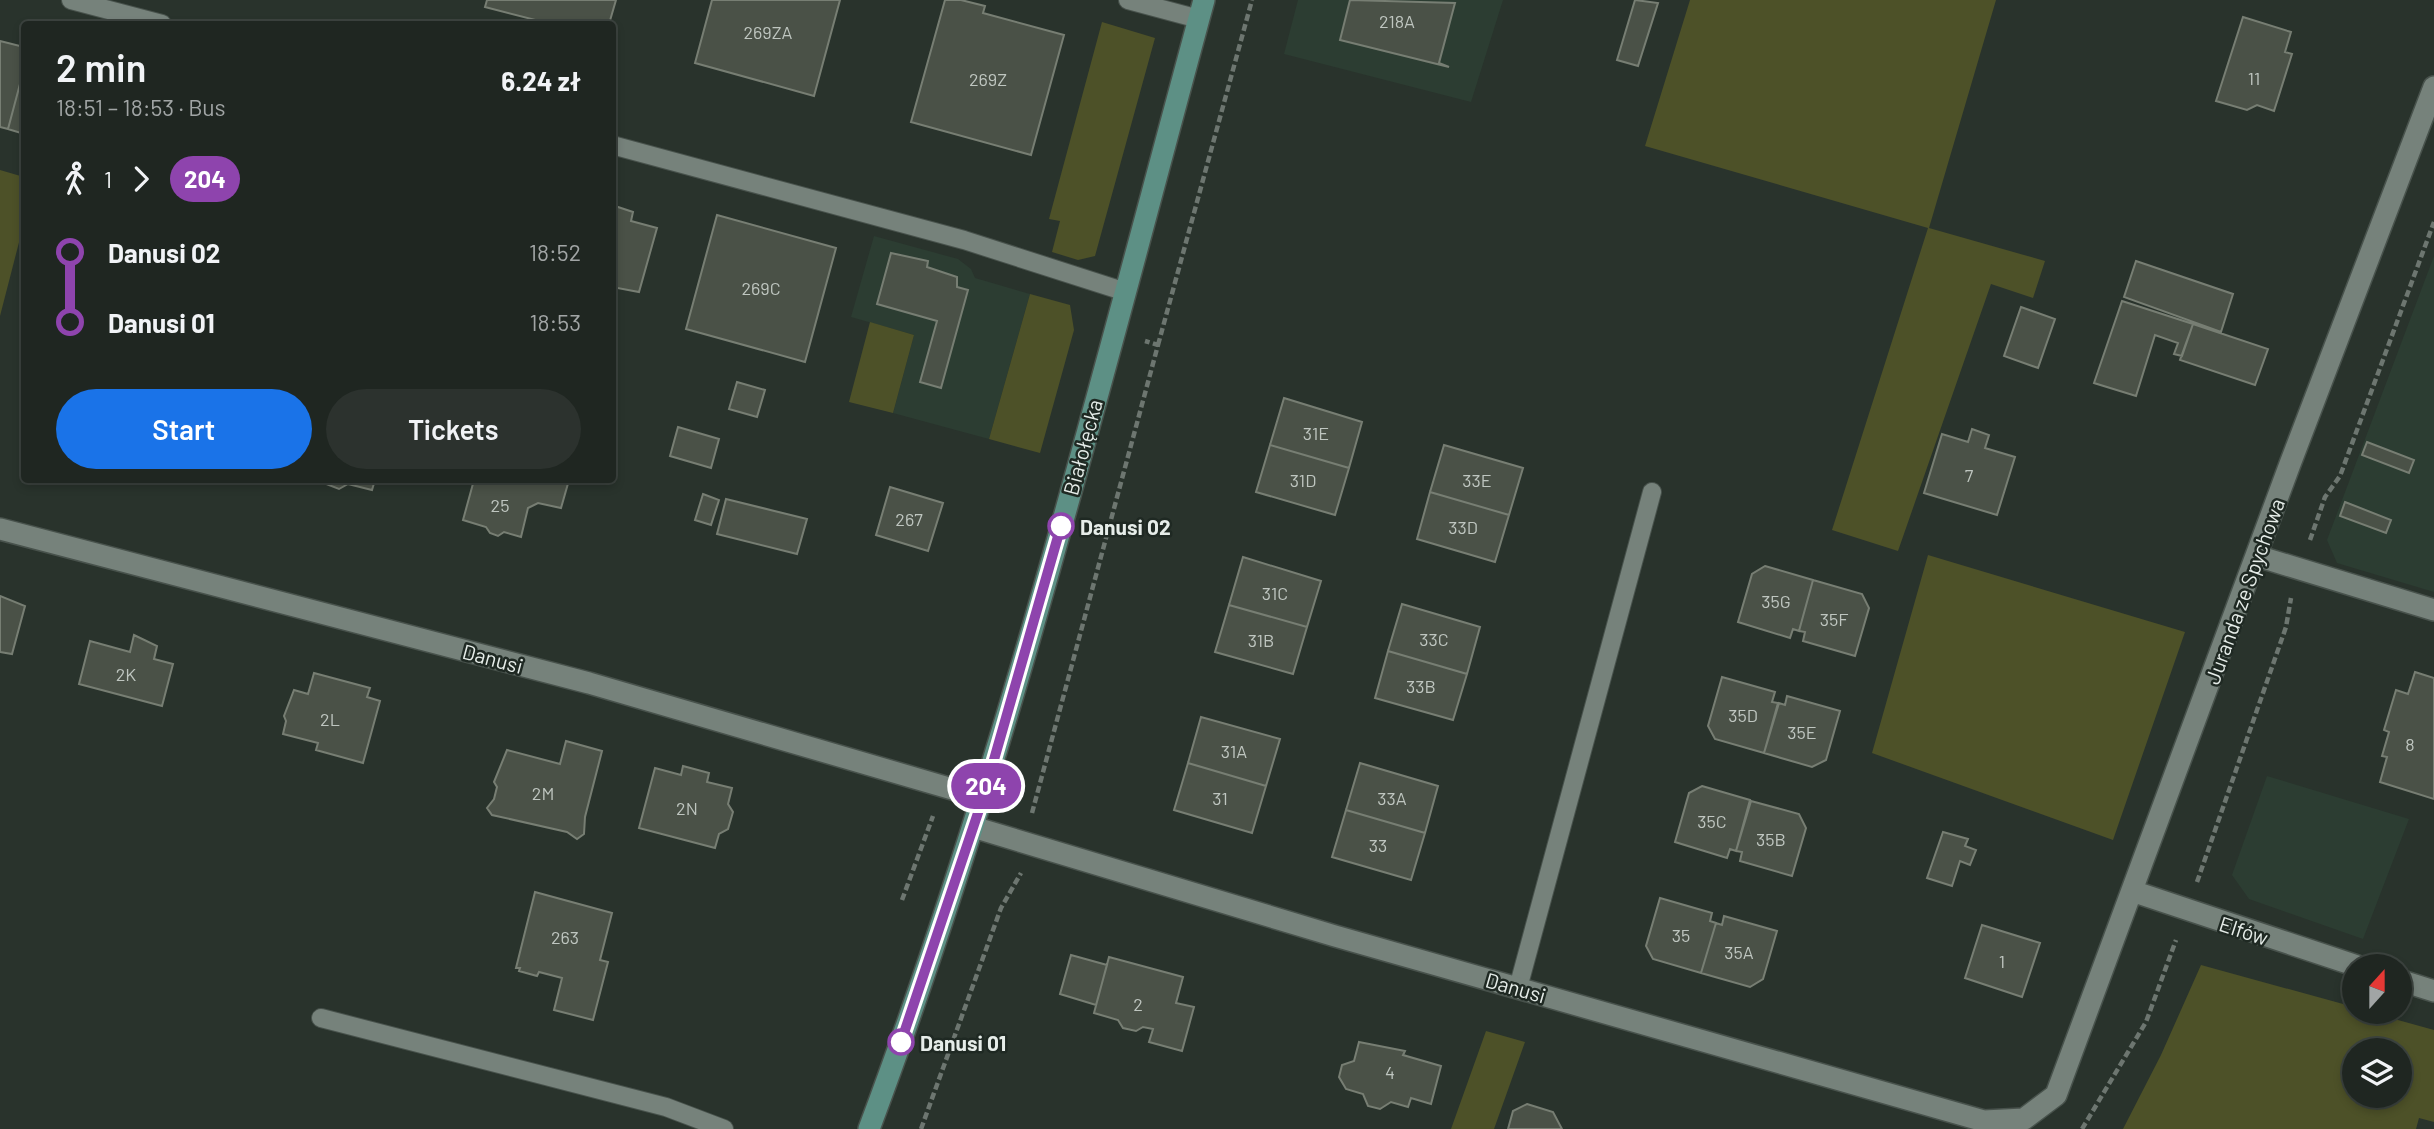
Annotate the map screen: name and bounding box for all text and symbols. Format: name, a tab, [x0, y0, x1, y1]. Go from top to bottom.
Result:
house number: 218A	[1379, 10, 1415, 32]
house number: 269ZA	[743, 21, 793, 43]
text: 2 min	[56, 44, 146, 90]
text: 6.24 zł	[501, 65, 581, 96]
house number: 11	[2248, 67, 2260, 89]
house number: 269Z	[969, 68, 1007, 90]
text: 18:51 – 18:53 · Bus	[56, 93, 226, 121]
icon: walk	[56, 160, 94, 198]
icon: forward	[122, 160, 160, 198]
text: 204	[184, 164, 226, 193]
text: 1	[104, 165, 112, 193]
text: Danusi 02	[108, 237, 220, 268]
text: 18:52	[529, 238, 581, 266]
house number: 269C	[741, 277, 781, 299]
text: Danusi 01	[108, 307, 215, 338]
text: 18:53	[530, 308, 581, 336]
button: Start	[56, 389, 312, 469]
button: Tickets	[326, 389, 581, 469]
street label: Białołęcka	[1057, 396, 1107, 498]
house number: 31E	[1303, 422, 1329, 444]
house number: 7	[1965, 464, 1974, 486]
house number: 31D	[1290, 469, 1316, 491]
house number: 33E	[1462, 469, 1492, 491]
house number: 25	[491, 494, 509, 516]
street label: Juranda ze Spychowa	[2199, 495, 2289, 687]
house number: 267	[895, 508, 923, 530]
marker: Danusi 02	[1048, 513, 1074, 539]
place label: Danusi 02	[1080, 514, 1171, 539]
house number: 33D	[1448, 516, 1478, 538]
house number: 31C	[1262, 582, 1288, 604]
house number: 35G	[1761, 590, 1791, 612]
house number: 35F	[1820, 608, 1848, 630]
house number: 33C	[1419, 628, 1449, 650]
house number: 31B	[1248, 629, 1274, 651]
street label: Danusi	[460, 638, 526, 678]
house number: 2K	[116, 663, 136, 685]
house number: 33B	[1406, 675, 1436, 697]
house number: 35D	[1728, 704, 1758, 726]
house number: 2L	[320, 708, 340, 730]
house number: 35E	[1787, 721, 1817, 743]
house number: 8	[2405, 733, 2415, 755]
house number: 31A	[1221, 740, 1247, 762]
line badge: 204	[946, 763, 1026, 809]
text: 204	[965, 771, 1007, 800]
house number: 2M	[532, 782, 554, 804]
house number: 31	[1212, 787, 1228, 809]
house number: 33A	[1377, 787, 1407, 809]
house number: 2N	[676, 797, 698, 819]
house number: 35C	[1697, 810, 1727, 832]
house number: 35B	[1756, 828, 1786, 850]
house number: 33	[1369, 834, 1387, 856]
street label: Elfów	[2216, 910, 2272, 950]
house number: 35	[1672, 924, 1690, 946]
house number: 263	[551, 926, 579, 948]
house number: 35A	[1724, 941, 1754, 963]
house number: 1	[1999, 950, 2005, 972]
north arrow	[2342, 954, 2412, 1024]
map controls	[2342, 954, 2412, 1108]
street label: Danusi	[1483, 966, 1549, 1008]
house number: 2	[1133, 993, 1143, 1015]
marker: Danusi 01	[888, 1029, 914, 1055]
place label: Danusi 01	[920, 1030, 1006, 1055]
button: layers	[2342, 1038, 2412, 1108]
house number: 4	[1385, 1061, 1395, 1083]

